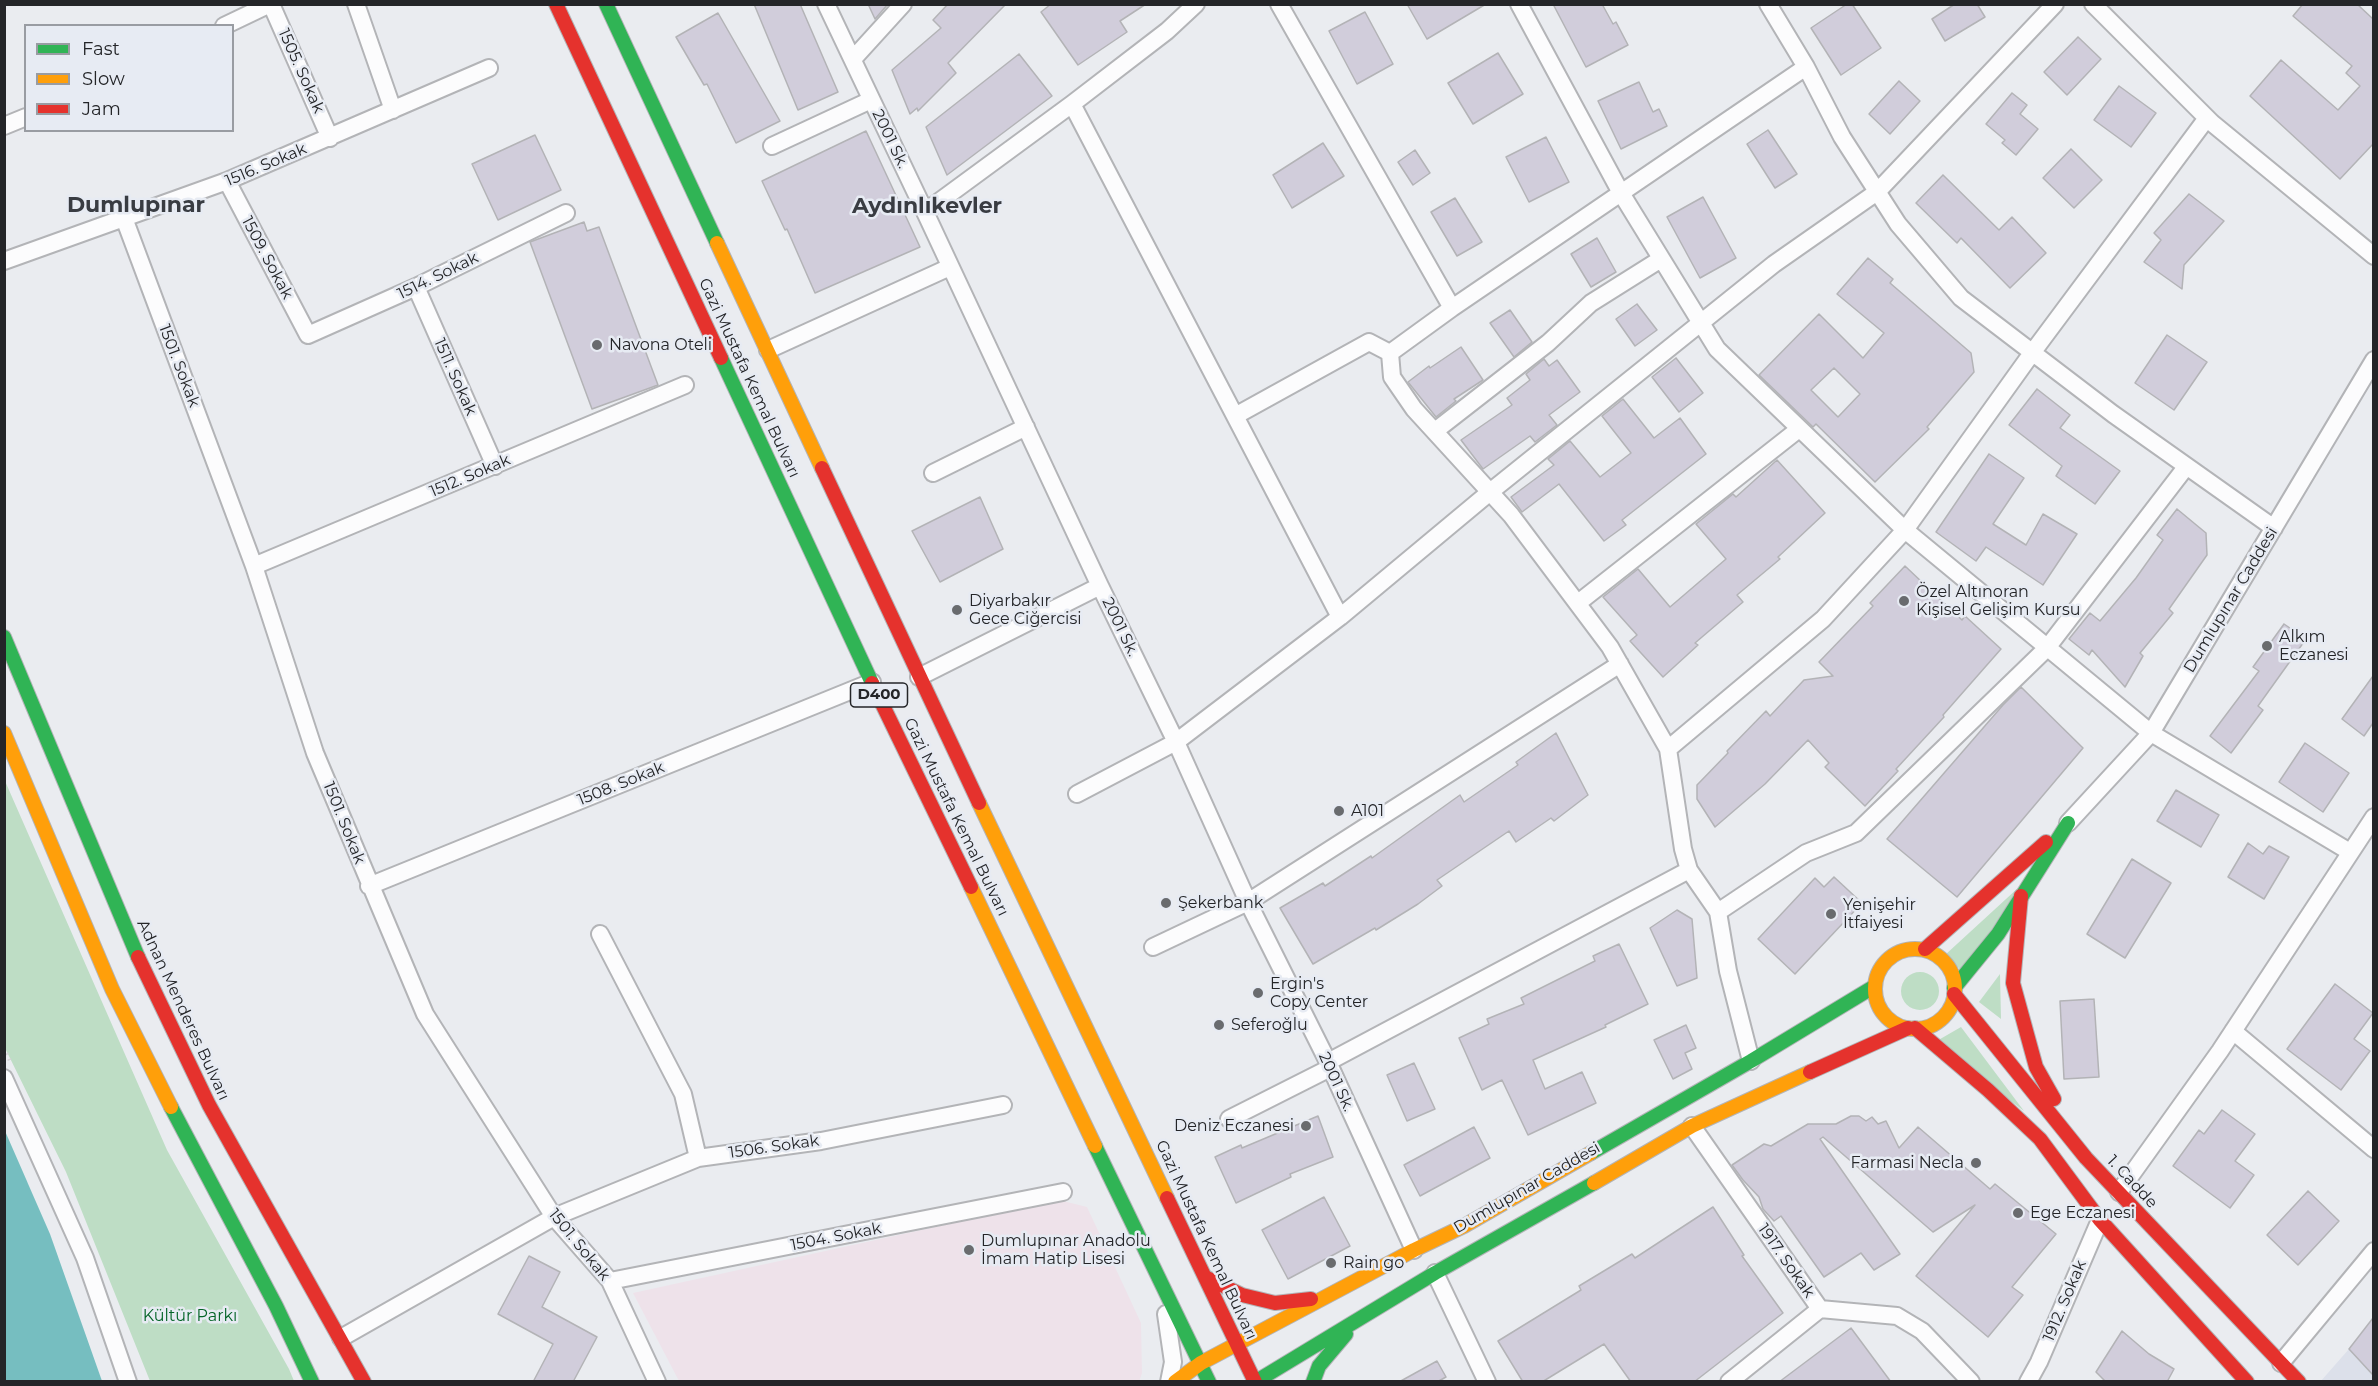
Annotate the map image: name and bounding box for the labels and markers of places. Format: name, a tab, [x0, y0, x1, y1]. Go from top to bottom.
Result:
place label: Navona Oteli	[609, 335, 712, 355]
marker: Navona Oteli	[590, 338, 604, 352]
place label: Özel Altınoran Kişisel Gelişim Kursu	[1916, 582, 2080, 620]
place label: Diyarbakır Gece Ciğercisi	[969, 591, 1082, 629]
marker: Özel Altınoran Kişisel Gelişim Kursu	[1897, 594, 1911, 608]
marker: Diyarbakır Gece Ciğercisi	[950, 603, 964, 617]
place label: Alkım Eczanesi	[2279, 627, 2349, 665]
marker: Alkım Eczanesi	[2260, 639, 2274, 653]
place label: A101	[1351, 801, 1384, 821]
marker: A101	[1332, 804, 1346, 818]
place label: Şekerbank	[1178, 893, 1263, 913]
place label: Yenişehir İtfaiyesi	[1843, 895, 1916, 933]
marker: Şekerbank	[1159, 896, 1173, 910]
marker: Yenişehir İtfaiyesi	[1824, 907, 1838, 921]
place label: Ergin's Copy Center	[1270, 974, 1368, 1012]
marker: Ergin's Copy Center	[1251, 986, 1265, 1000]
place label: Seferoğlu	[1231, 1015, 1308, 1035]
marker: Seferoğlu	[1212, 1018, 1226, 1032]
place label: Deniz Eczanesi	[1174, 1116, 1294, 1136]
marker: Deniz Eczanesi	[1299, 1119, 1313, 1133]
place label: Farmasi Necla	[1850, 1153, 1964, 1173]
marker: Farmasi Necla	[1969, 1156, 1983, 1170]
place label: Ege Eczanesi	[2030, 1203, 2135, 1223]
marker: Ege Eczanesi	[2011, 1206, 2025, 1220]
place label: Dumlupınar Anadolu İmam Hatip Lisesi	[981, 1231, 1151, 1269]
marker: Dumlupınar Anadolu İmam Hatip Lisesi	[962, 1243, 976, 1257]
place label: Rain go	[1343, 1253, 1404, 1273]
marker: Rain go	[1324, 1256, 1338, 1270]

